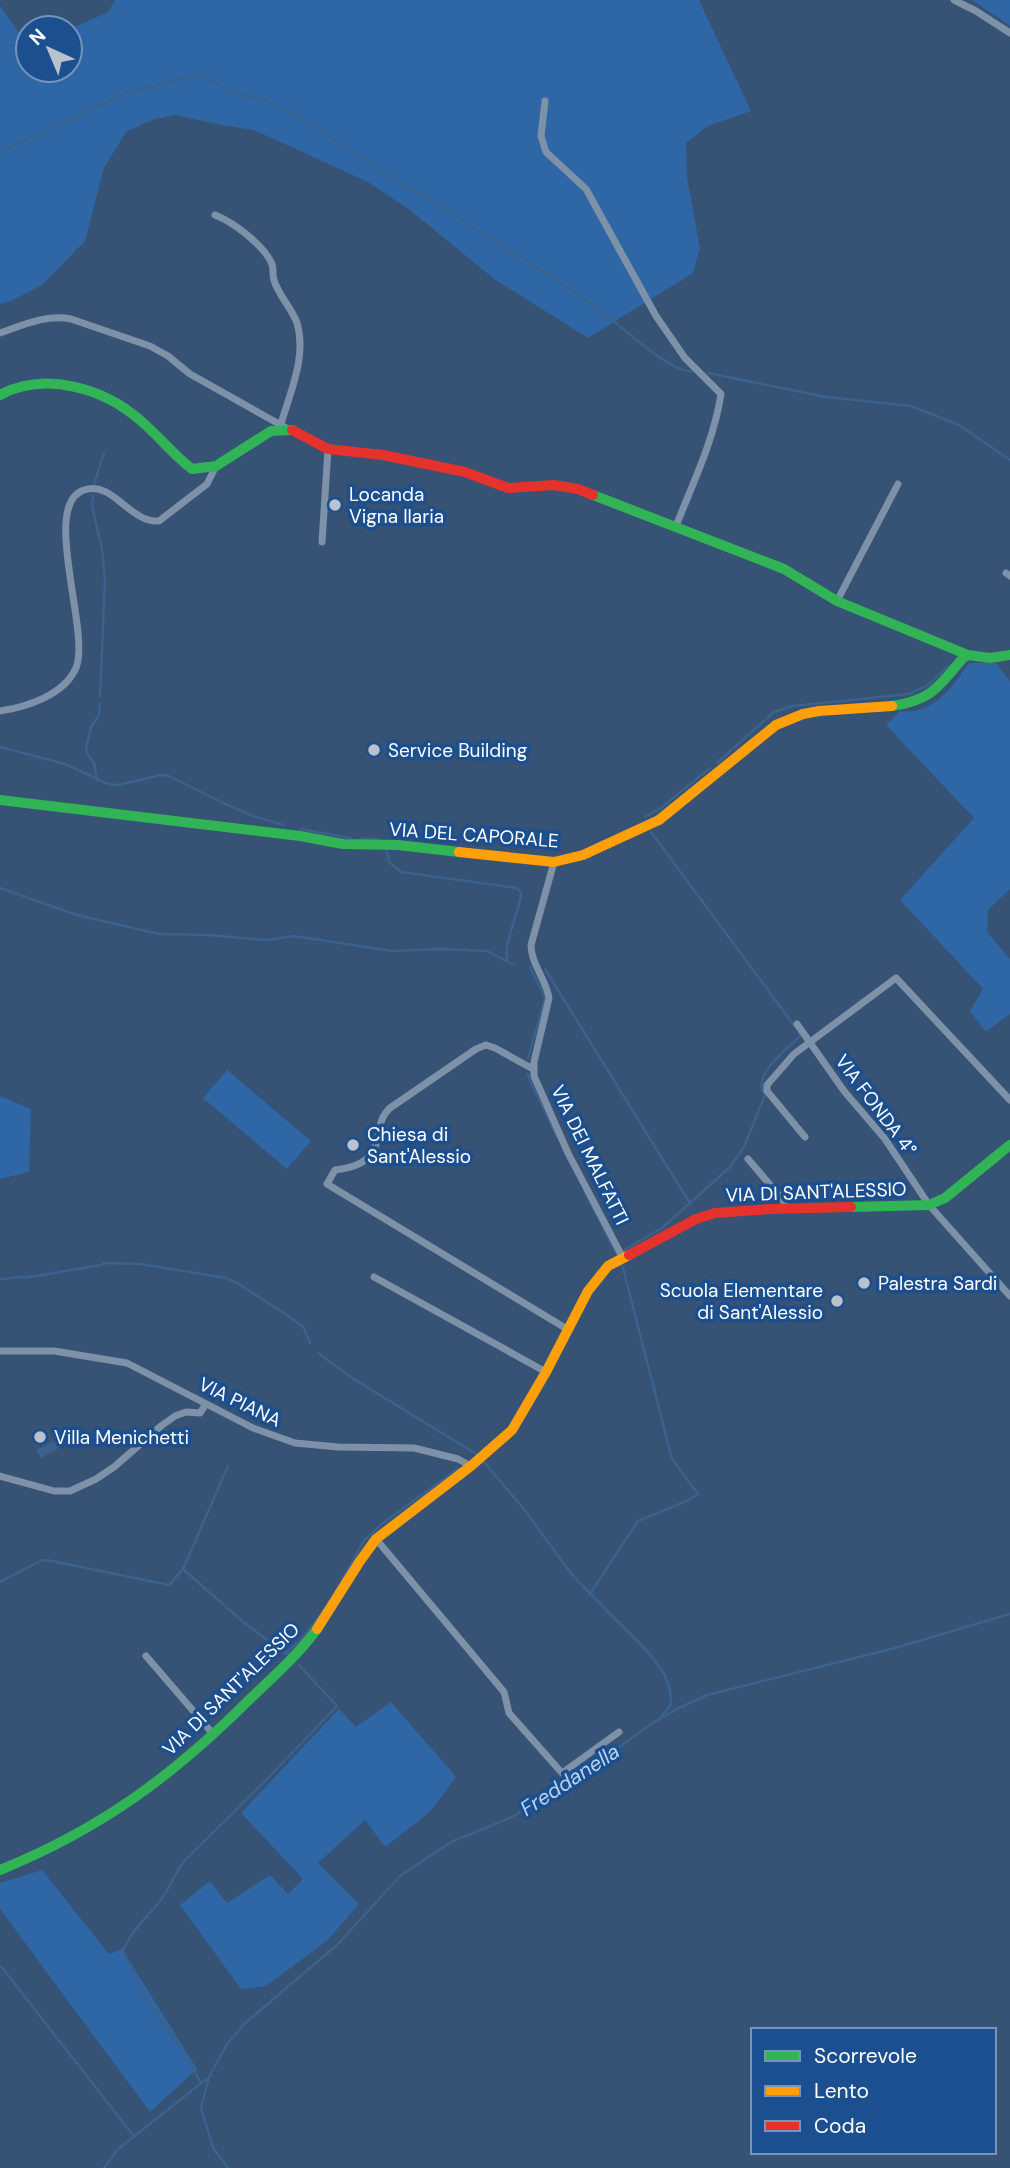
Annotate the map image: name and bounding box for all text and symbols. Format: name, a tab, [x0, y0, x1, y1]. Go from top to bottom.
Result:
north arrow	[14, 14, 84, 84]
text: N	[24, 23, 51, 51]
place label: Locanda Vigna Ilaria	[349, 482, 444, 529]
marker: Locanda Vigna Ilaria	[327, 497, 343, 513]
place label: Service Building	[388, 738, 528, 763]
marker: Service Building	[366, 742, 382, 758]
street label: VIA DEL CAPORALE	[388, 817, 560, 853]
street label: VIA FONDA 4°	[830, 1049, 922, 1161]
street label: VIA DEI MALFATTI	[545, 1081, 635, 1229]
place label: Chiesa di Sant'Alessio	[367, 1122, 471, 1169]
marker: Chiesa di Sant'Alessio	[345, 1137, 361, 1153]
street label: VIA DI SANT'ALESSIO	[725, 1176, 907, 1208]
place label: Palestra Sardi	[878, 1271, 997, 1296]
marker: Palestra Sardi	[856, 1275, 872, 1291]
place label: Scuola Elementare di Sant'Alessio	[660, 1278, 823, 1325]
marker: Scuola Elementare di Sant'Alessio	[829, 1293, 845, 1309]
street label: VIA PIANA	[195, 1371, 286, 1433]
place label: Villa Menichetti	[54, 1425, 189, 1450]
marker: Villa Menichetti	[32, 1429, 48, 1445]
street label: VIA DI SANT'ALESSIO	[157, 1617, 305, 1761]
water label: Freddanella	[515, 1737, 625, 1823]
legend	[751, 2028, 996, 2154]
text: Scorrevole	[814, 2042, 917, 2070]
text: Lento	[814, 2077, 869, 2105]
text: Coda	[814, 2112, 866, 2140]

